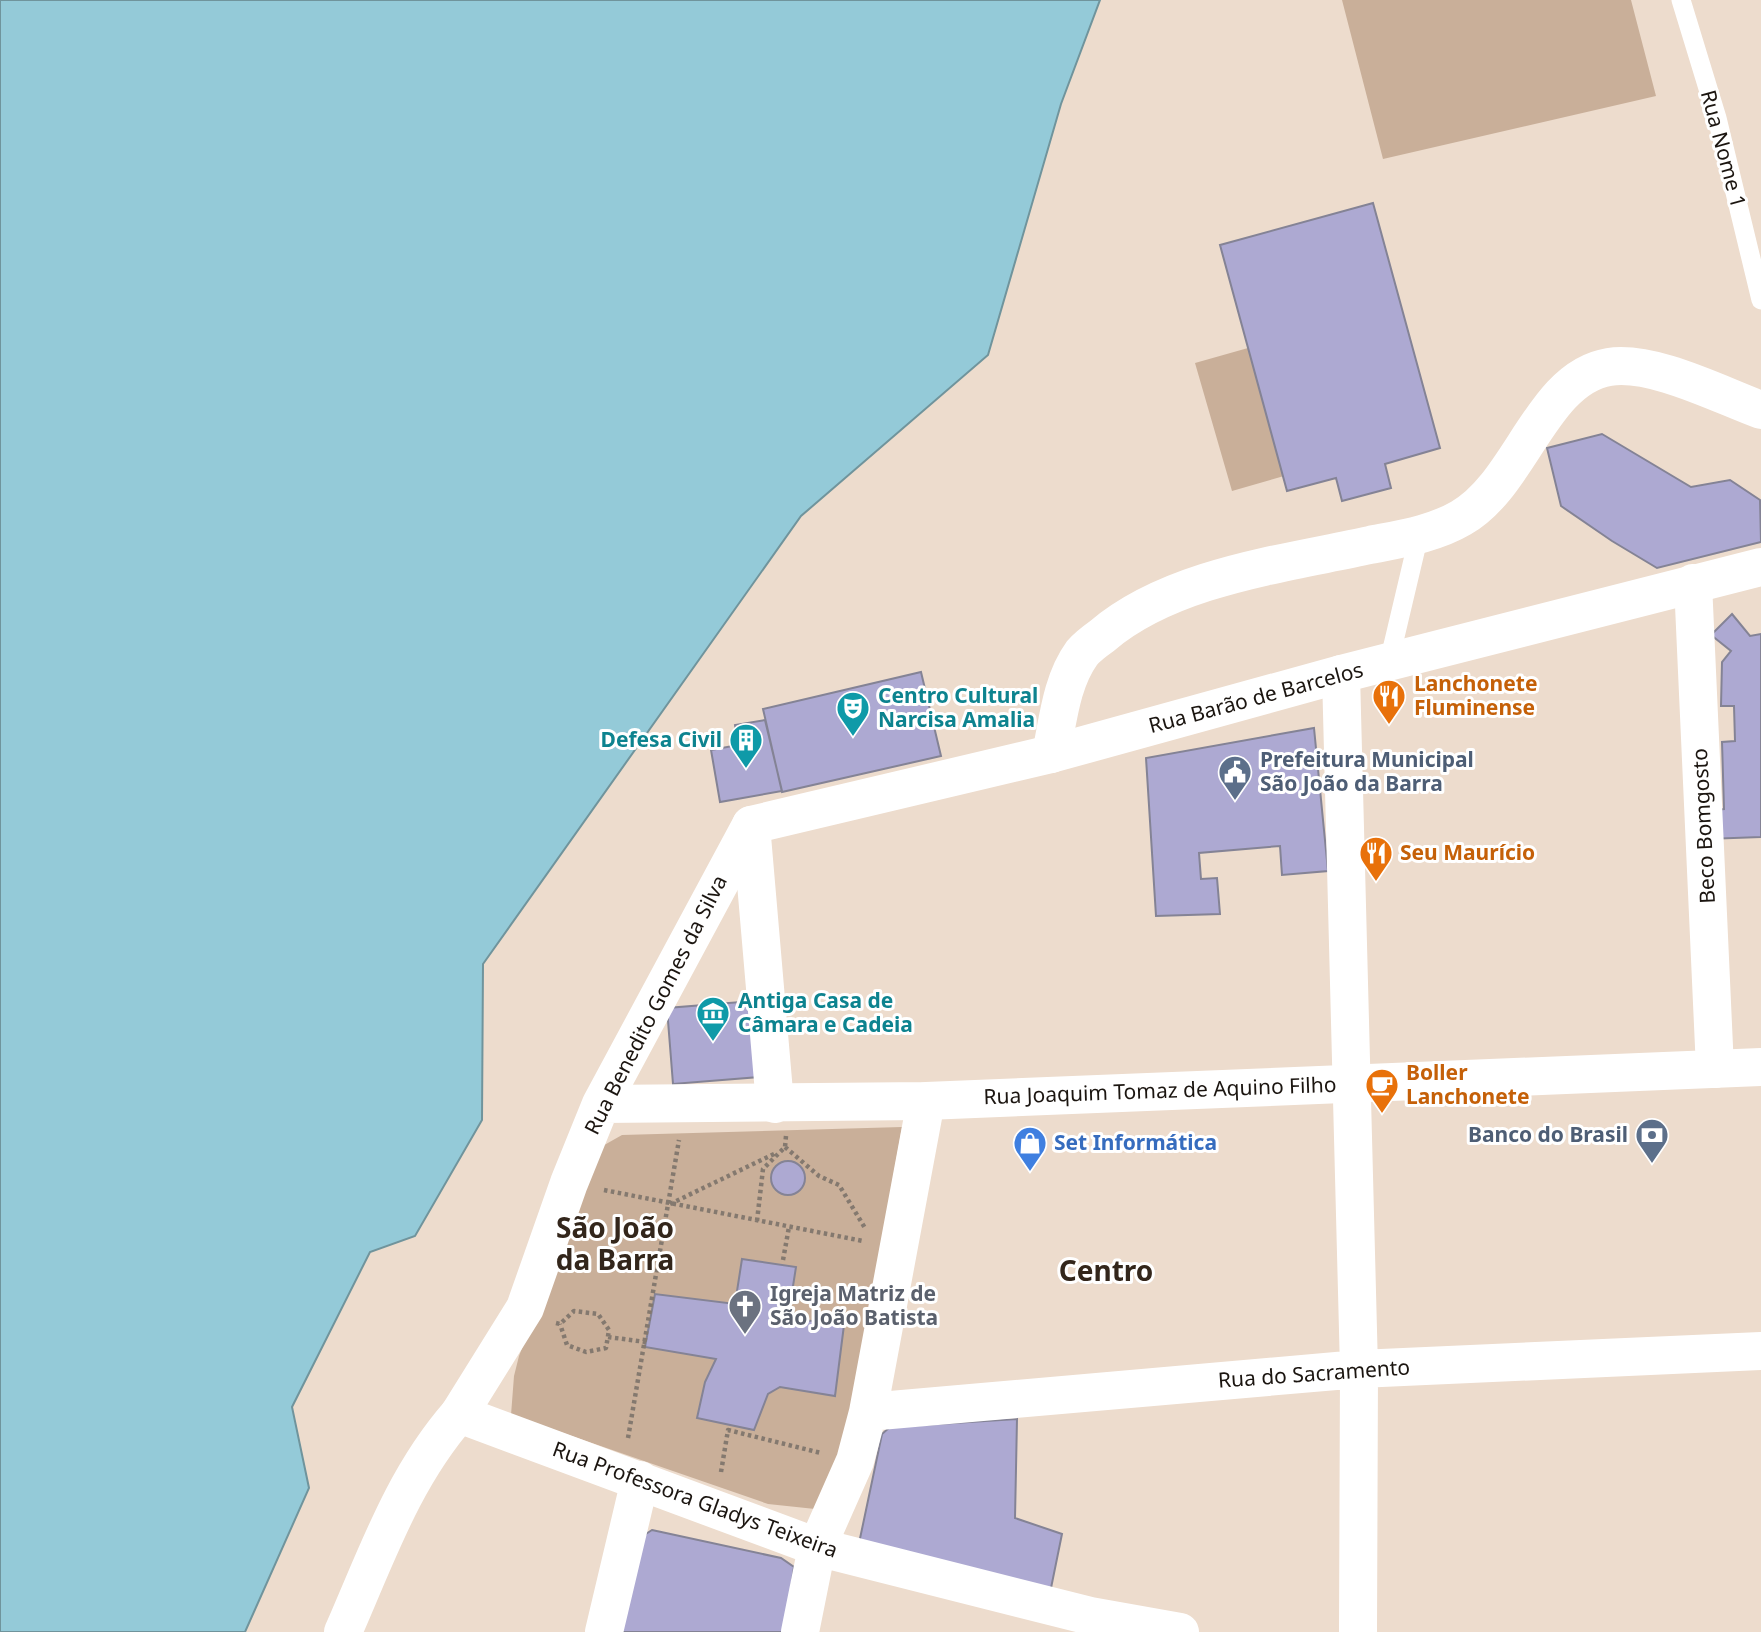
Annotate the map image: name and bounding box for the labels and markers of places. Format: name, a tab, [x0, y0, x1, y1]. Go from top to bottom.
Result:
place label: Lanchonete Fluminense	[1414, 669, 1537, 721]
restaurant icon: Lanchonete Fluminense	[1370, 677, 1408, 726]
place label: Centro Cultural Narcisa Amalia	[878, 681, 1038, 733]
theatre icon: Centro Cultural Narcisa Amalia	[834, 689, 872, 738]
building icon: Defesa Civil	[727, 721, 765, 770]
place label: Defesa Civil	[601, 725, 722, 753]
place label: Prefeitura Municipal São João da Barra	[1260, 745, 1474, 797]
public building icon: Prefeitura Municipal São João da Barra	[1216, 753, 1254, 802]
restaurant icon: Seu Maurício	[1357, 834, 1395, 883]
place label: Seu Maurício	[1400, 838, 1535, 866]
place label: Antiga Casa de Câmara e Cadeia	[738, 986, 913, 1038]
museum icon: Antiga Casa de Câmara e Cadeia	[694, 994, 732, 1043]
place label: Boller Lanchonete	[1406, 1058, 1529, 1110]
cafe icon: Boller Lanchonete	[1363, 1066, 1401, 1115]
bank icon: Banco do Brasil	[1633, 1116, 1671, 1165]
place label: Banco do Brasil	[1468, 1120, 1628, 1148]
shop icon: Set Informática	[1011, 1124, 1049, 1173]
place label: Set Informática	[1054, 1128, 1217, 1156]
place label: Igreja Matriz de São João Batista	[770, 1279, 938, 1331]
church icon: Igreja Matriz de São João Batista	[726, 1287, 764, 1336]

